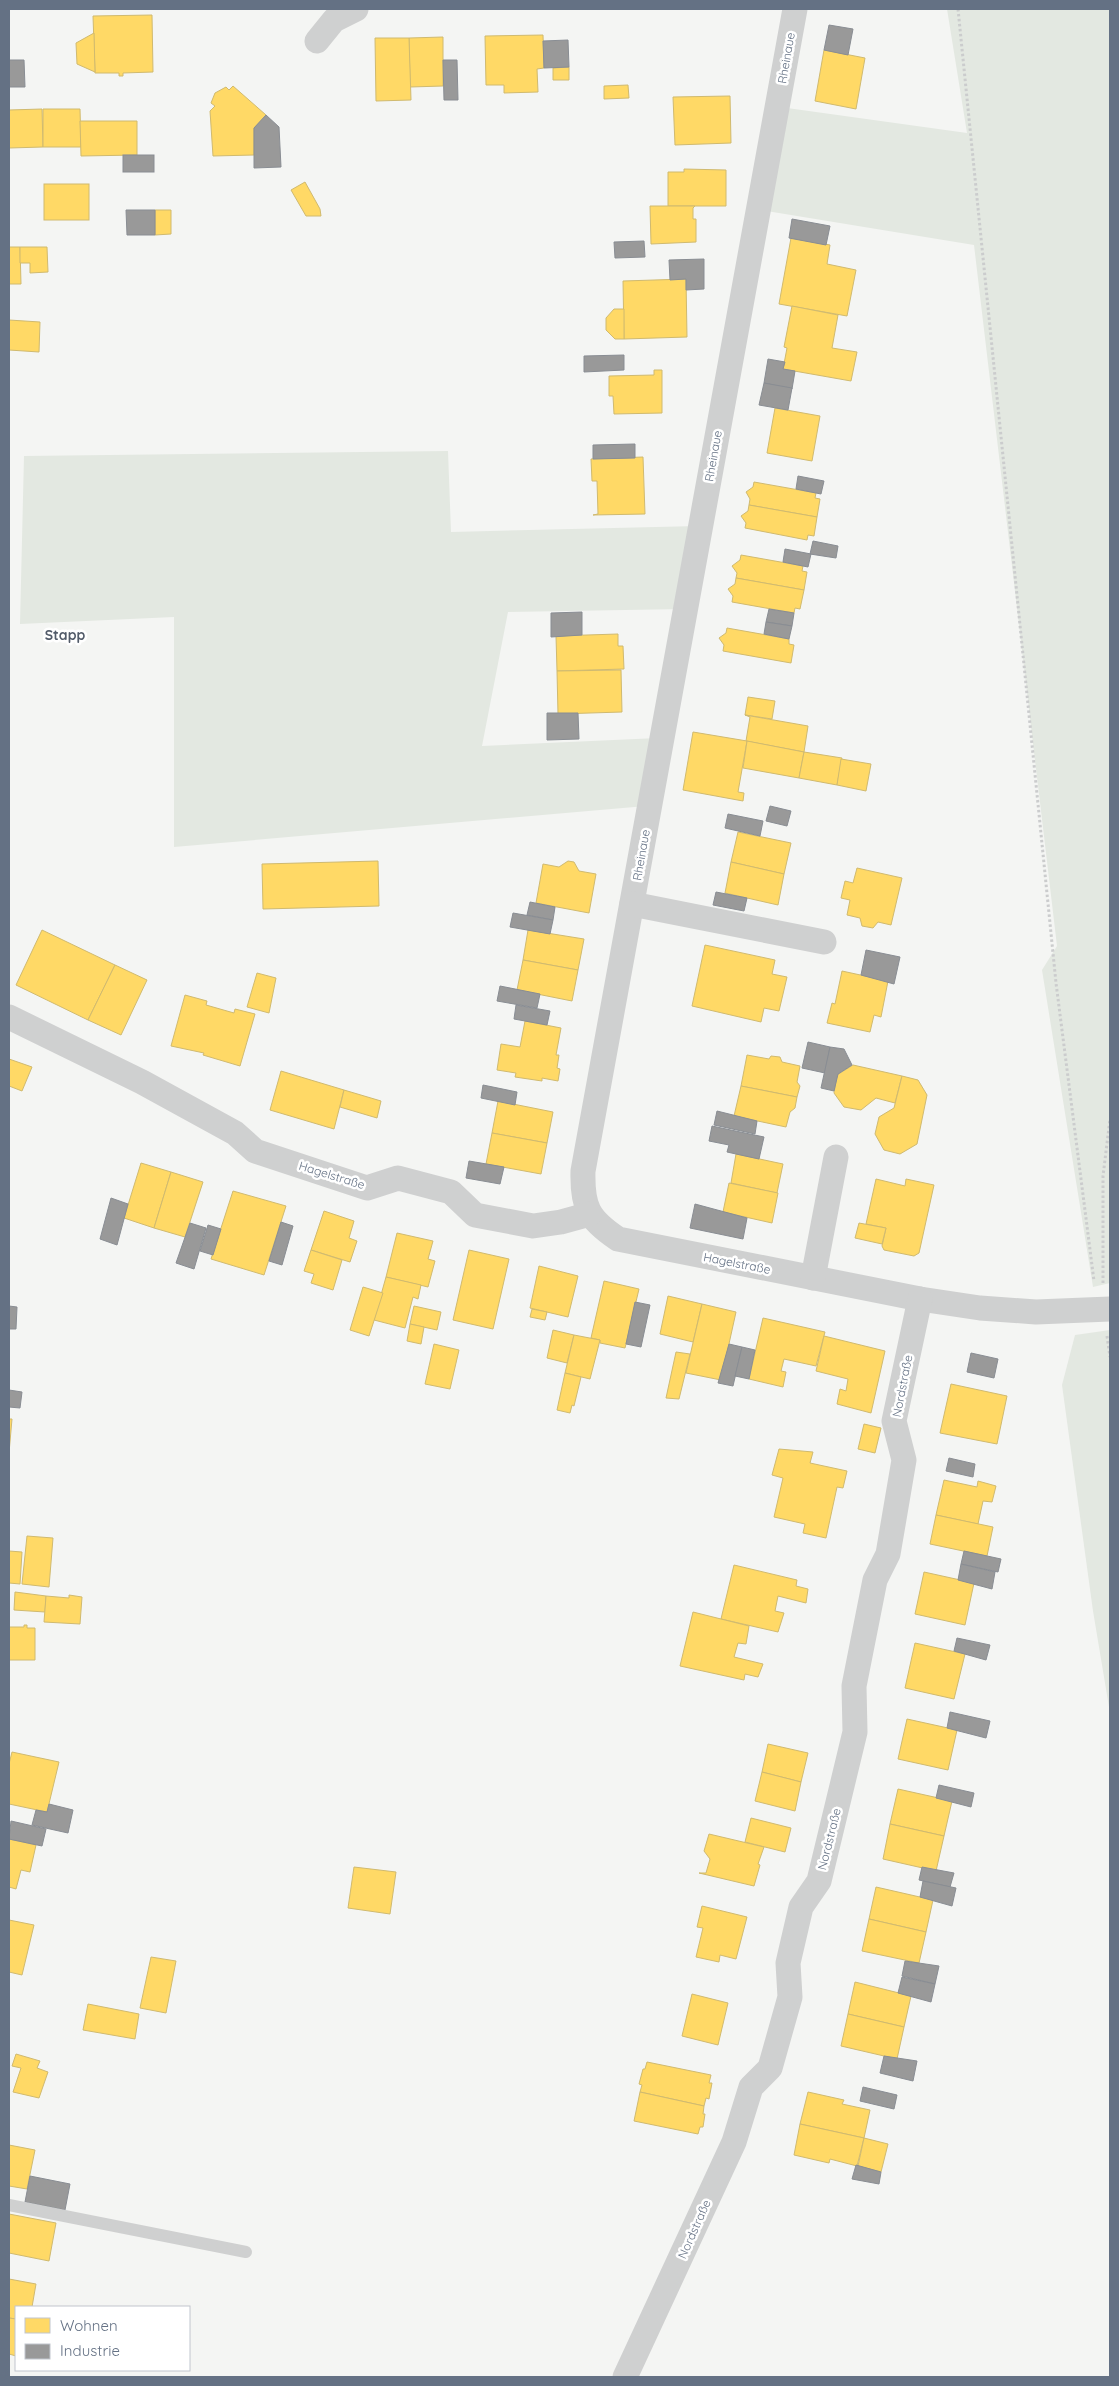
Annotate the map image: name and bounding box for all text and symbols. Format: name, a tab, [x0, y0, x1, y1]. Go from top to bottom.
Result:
street label: Rheinaue	[774, 31, 798, 85]
street label: Rheinaue	[701, 429, 725, 483]
district label: Stapp	[45, 626, 85, 644]
street label: Rheinaue	[629, 828, 653, 882]
street label: Hagelstraße	[297, 1158, 367, 1192]
street label: Hagelstraße	[702, 1249, 772, 1277]
street label: Nordstraße	[889, 1353, 915, 1418]
street label: Nordstraße	[814, 1806, 844, 1871]
street label: Nordstraße	[674, 2197, 714, 2261]
legend	[15, 2306, 190, 2371]
text: Wohnen	[60, 2316, 118, 2335]
text: Industrie	[60, 2341, 120, 2360]

